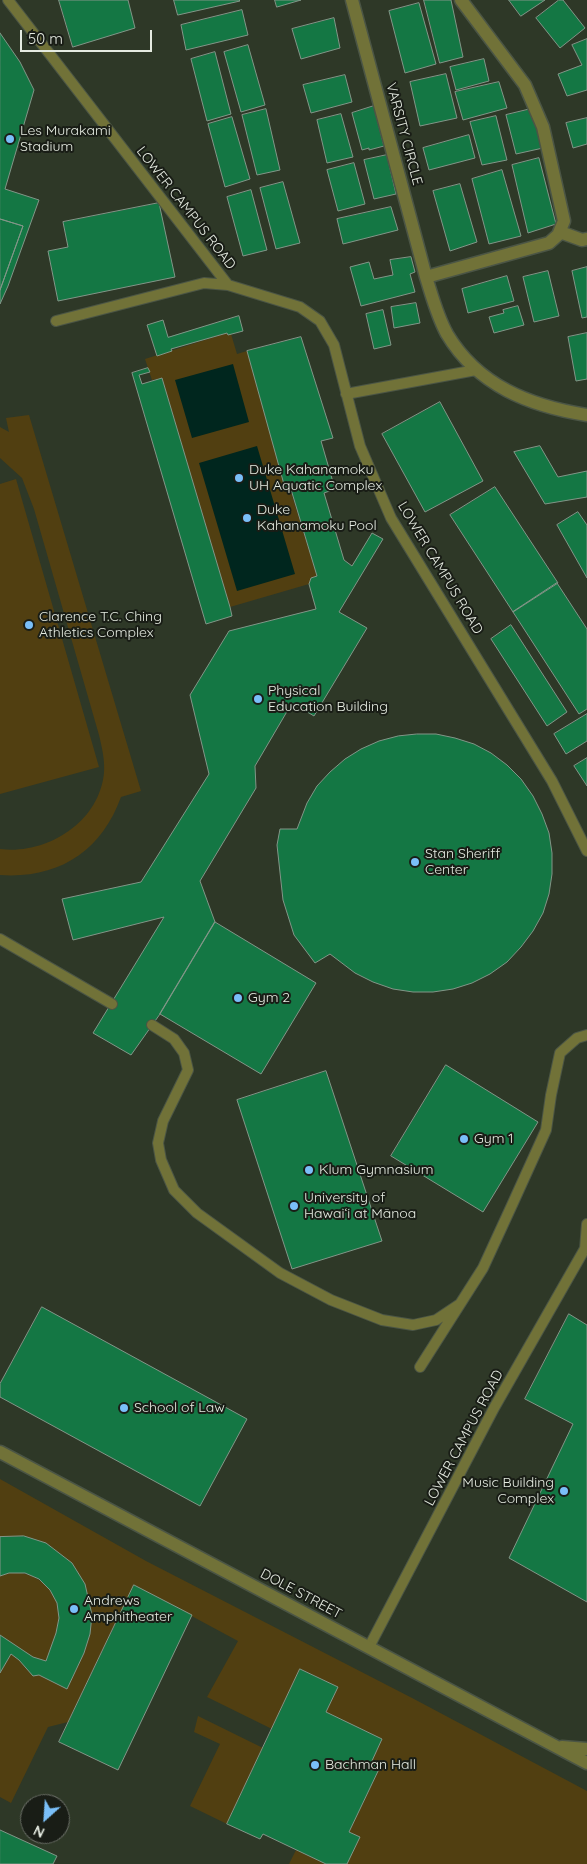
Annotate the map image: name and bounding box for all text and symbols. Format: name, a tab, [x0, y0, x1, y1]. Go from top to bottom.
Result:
scale bar	[22, 20, 155, 52]
text: 50 m	[28, 29, 63, 48]
street label: VARSITY CIRCLE	[382, 81, 426, 187]
place label: Les Murakami Stadium	[20, 123, 111, 156]
marker: Les Murakami Stadium	[4, 133, 16, 145]
street label: LOWER CAMPUS ROAD	[133, 143, 239, 273]
place label: Duke Kahanamoku UH Aquatic Complex	[249, 462, 382, 494]
marker: Duke Kahanamoku UH Aquatic Complex	[233, 472, 245, 484]
street label: LOWER CAMPUS ROAD	[394, 499, 486, 637]
place label: Duke Kahanamoku Pool	[257, 502, 377, 534]
marker: Duke Kahanamoku Pool	[241, 512, 253, 524]
place label: Clarence T.C. Ching Athletics Complex	[39, 609, 162, 642]
marker: Clarence T.C. Ching Athletics Complex	[23, 619, 35, 631]
place label: Physical Education Building	[268, 683, 388, 716]
marker: Physical Education Building	[252, 693, 264, 705]
place label: Stan Sheriff Center	[425, 846, 500, 879]
marker: Stan Sheriff Center	[409, 856, 421, 868]
place label: Gym 2	[248, 990, 290, 1006]
marker: Gym 2	[232, 992, 244, 1004]
place label: Gym 1	[474, 1131, 513, 1147]
marker: Gym 1	[458, 1133, 470, 1145]
place label: Klum Gymnasium	[319, 1162, 433, 1178]
marker: Klum Gymnasium	[303, 1164, 315, 1176]
place label: University of Hawaiʻi at Mānoa	[304, 1190, 416, 1222]
marker: University of Hawaiʻi at Mānoa	[288, 1200, 300, 1212]
street label: LOWER CAMPUS ROAD	[421, 1367, 507, 1509]
place label: School of Law	[134, 1400, 225, 1416]
marker: School of Law	[118, 1402, 130, 1414]
place label: Music Building Complex	[462, 1475, 554, 1508]
marker: Music Building Complex	[558, 1485, 570, 1497]
street label: DOLE STREET	[257, 1565, 345, 1623]
place label: Andrews Amphitheater	[84, 1593, 172, 1625]
marker: Andrews Amphitheater	[68, 1603, 80, 1615]
place label: Bachman Hall	[325, 1757, 416, 1773]
marker: Bachman Hall	[309, 1759, 321, 1771]
north arrow	[20, 1794, 70, 1844]
text: N	[30, 1821, 47, 1842]

